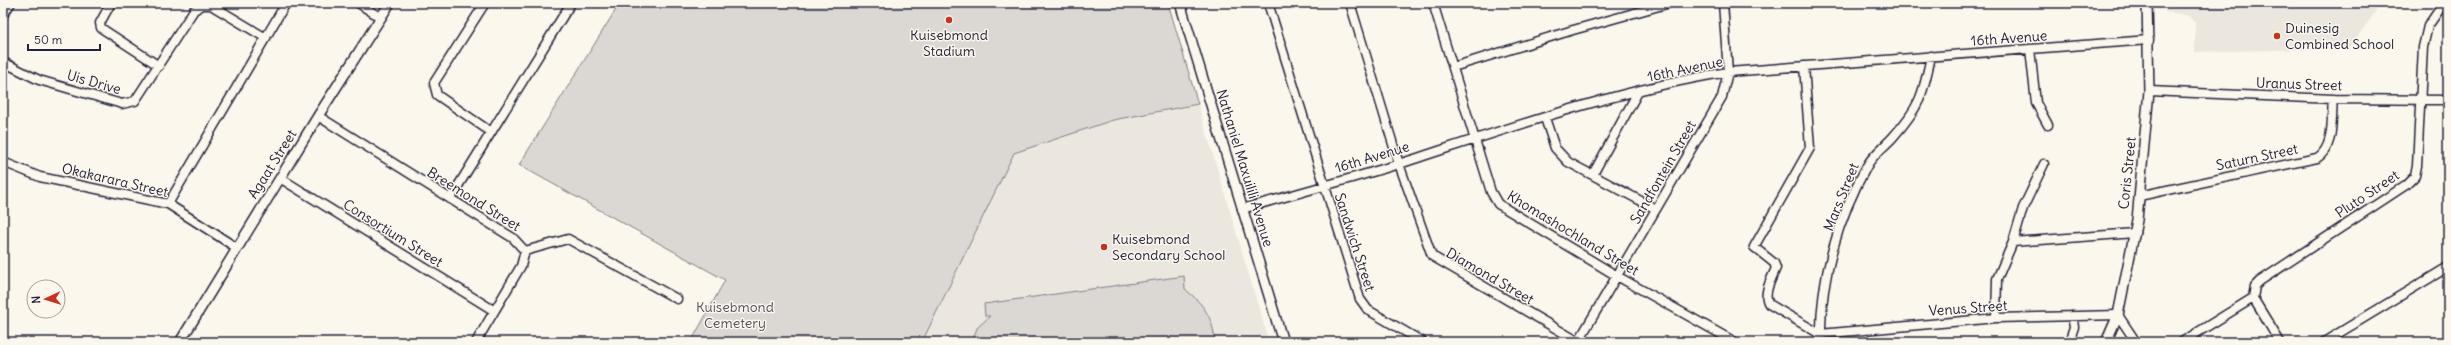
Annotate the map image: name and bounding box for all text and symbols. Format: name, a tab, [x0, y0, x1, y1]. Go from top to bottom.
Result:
marker: Kuisebmond Stadium	[944, 15, 954, 25]
place label: Duinesig Combined School	[2285, 19, 2394, 53]
scale bar	[28, 26, 100, 52]
place label: Kuisebmond Stadium	[910, 26, 988, 60]
street label: 16th Avenue	[1970, 26, 2048, 50]
marker: Duinesig Combined School	[2272, 31, 2282, 41]
text: 50 m	[34, 32, 63, 47]
street label: 16th Avenue	[1646, 52, 1724, 86]
street label: Uis Drive	[65, 66, 123, 98]
street label: Uranus Street	[2256, 73, 2343, 95]
street label: Nathaniel Maxuilili Avenue	[1212, 87, 1278, 249]
street label: Sandfontein Street	[1626, 117, 1700, 227]
street label: Agaat Street	[244, 126, 300, 202]
street label: Coris Street	[2114, 136, 2140, 210]
street label: 16th Avenue	[1333, 137, 1411, 177]
street label: Saturn Street	[2214, 139, 2300, 174]
street label: Okakarara Street	[60, 159, 170, 201]
street label: Mars Street	[1819, 160, 1863, 234]
street label: Breemond Street	[424, 163, 524, 235]
street label: Pluto Street	[2332, 166, 2403, 222]
street label: Khomashochland Street	[1504, 187, 1642, 280]
street label: Sandwich Street	[1331, 191, 1379, 294]
street label: Consortium Street	[340, 195, 446, 271]
place label: Kuisebmond Secondary School	[1112, 230, 1225, 264]
marker: Kuisebmond Secondary School	[1099, 242, 1109, 252]
street label: Diamond Street	[1443, 244, 1537, 308]
north arrow	[26, 279, 66, 319]
text: N	[29, 295, 43, 304]
street label: Venus Street	[1928, 296, 2008, 320]
park label: Kuisebmond Cemetery	[696, 298, 774, 332]

